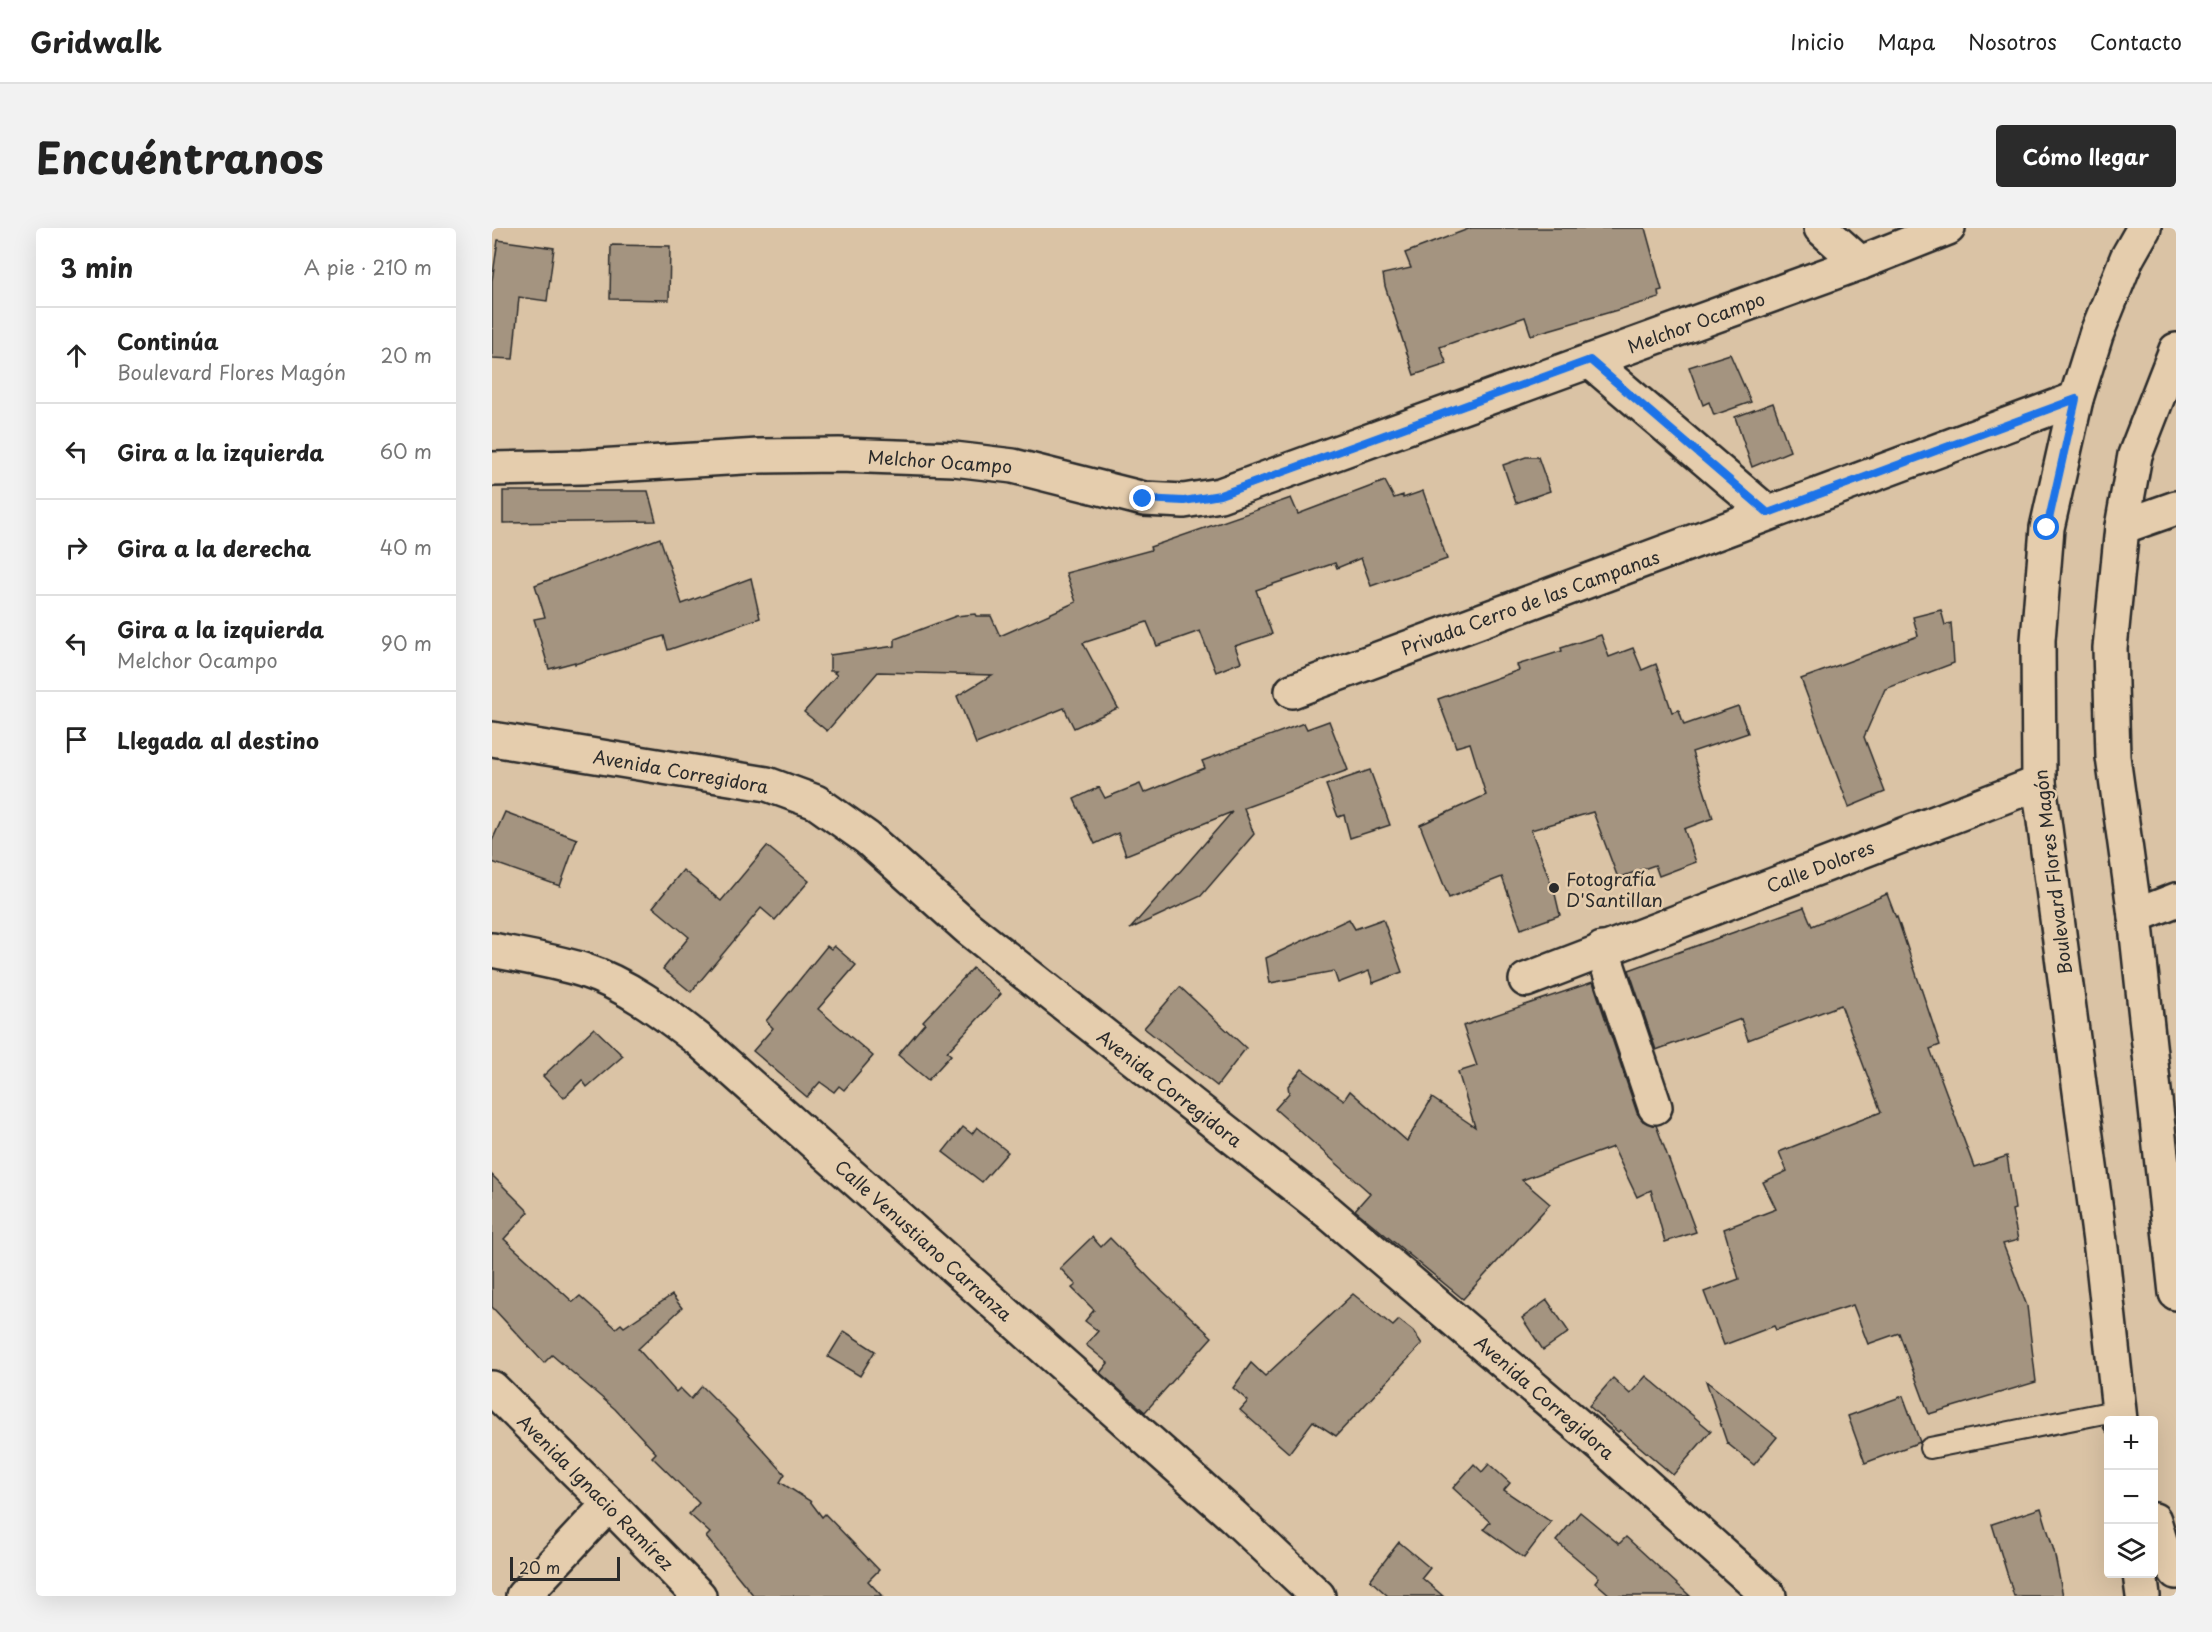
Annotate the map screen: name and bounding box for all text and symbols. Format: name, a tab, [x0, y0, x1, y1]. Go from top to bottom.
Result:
text: Gridwalk	[30, 20, 162, 63]
text: Inicio	[1790, 25, 1844, 57]
text: Mapa	[1877, 25, 1935, 57]
text: Nosotros	[1968, 25, 2057, 57]
text: Contacto	[2090, 25, 2182, 57]
text: Encuéntranos	[36, 125, 324, 188]
button: Cómo llegar	[1996, 125, 2176, 187]
text: 3 min	[60, 248, 133, 287]
text: A pie · 210 m	[304, 252, 432, 282]
street label: Melchor Ocampo	[1623, 285, 1769, 359]
text: Continúa	[117, 324, 219, 357]
icon: ahead	[60, 339, 93, 372]
text: 20 m	[380, 340, 432, 370]
text: Boulevard Flores Magón	[117, 357, 346, 387]
icon: left	[60, 435, 93, 468]
text: Gira a la izquierda	[117, 435, 324, 468]
text: 60 m	[380, 436, 432, 466]
street label: Melchor Ocampo	[867, 442, 1013, 480]
route end	[1129, 485, 1155, 511]
route start	[2033, 514, 2059, 540]
icon: right	[60, 531, 93, 564]
text: Gira a la derecha	[117, 531, 311, 564]
text: 40 m	[380, 532, 432, 562]
street label: Privada Cerro de las Campanas	[1397, 543, 1663, 661]
text: Gira a la izquierda	[117, 612, 324, 645]
icon: left	[60, 627, 93, 660]
text: 90 m	[381, 628, 432, 658]
text: Melchor Ocampo	[117, 645, 278, 675]
icon: arrive	[60, 723, 93, 756]
text: Llegada al destino	[117, 723, 319, 756]
street label: Avenida Corregidora	[591, 742, 771, 800]
street label: Boulevard Flores Magón	[2026, 768, 2078, 976]
street label: Calle Dolores	[1762, 833, 1878, 899]
place label: Fotografía D'Santillan	[1566, 865, 1663, 913]
marker: Fotografía D'Santillan	[1547, 881, 1561, 895]
street label: Avenida Corregidora	[1092, 1023, 1248, 1153]
street label: Calle Venustiano Carranza	[829, 1153, 1019, 1327]
street label: Avenida Corregidora	[1469, 1329, 1621, 1465]
street label: Avenida Ignacio Ramírez	[512, 1408, 680, 1576]
map controls	[2104, 1416, 2158, 1578]
button: +	[2104, 1416, 2158, 1470]
button: −	[2104, 1470, 2158, 1524]
button: layers	[2104, 1524, 2158, 1578]
scale bar	[510, 1554, 620, 1582]
text: 20 m	[519, 1555, 560, 1579]

